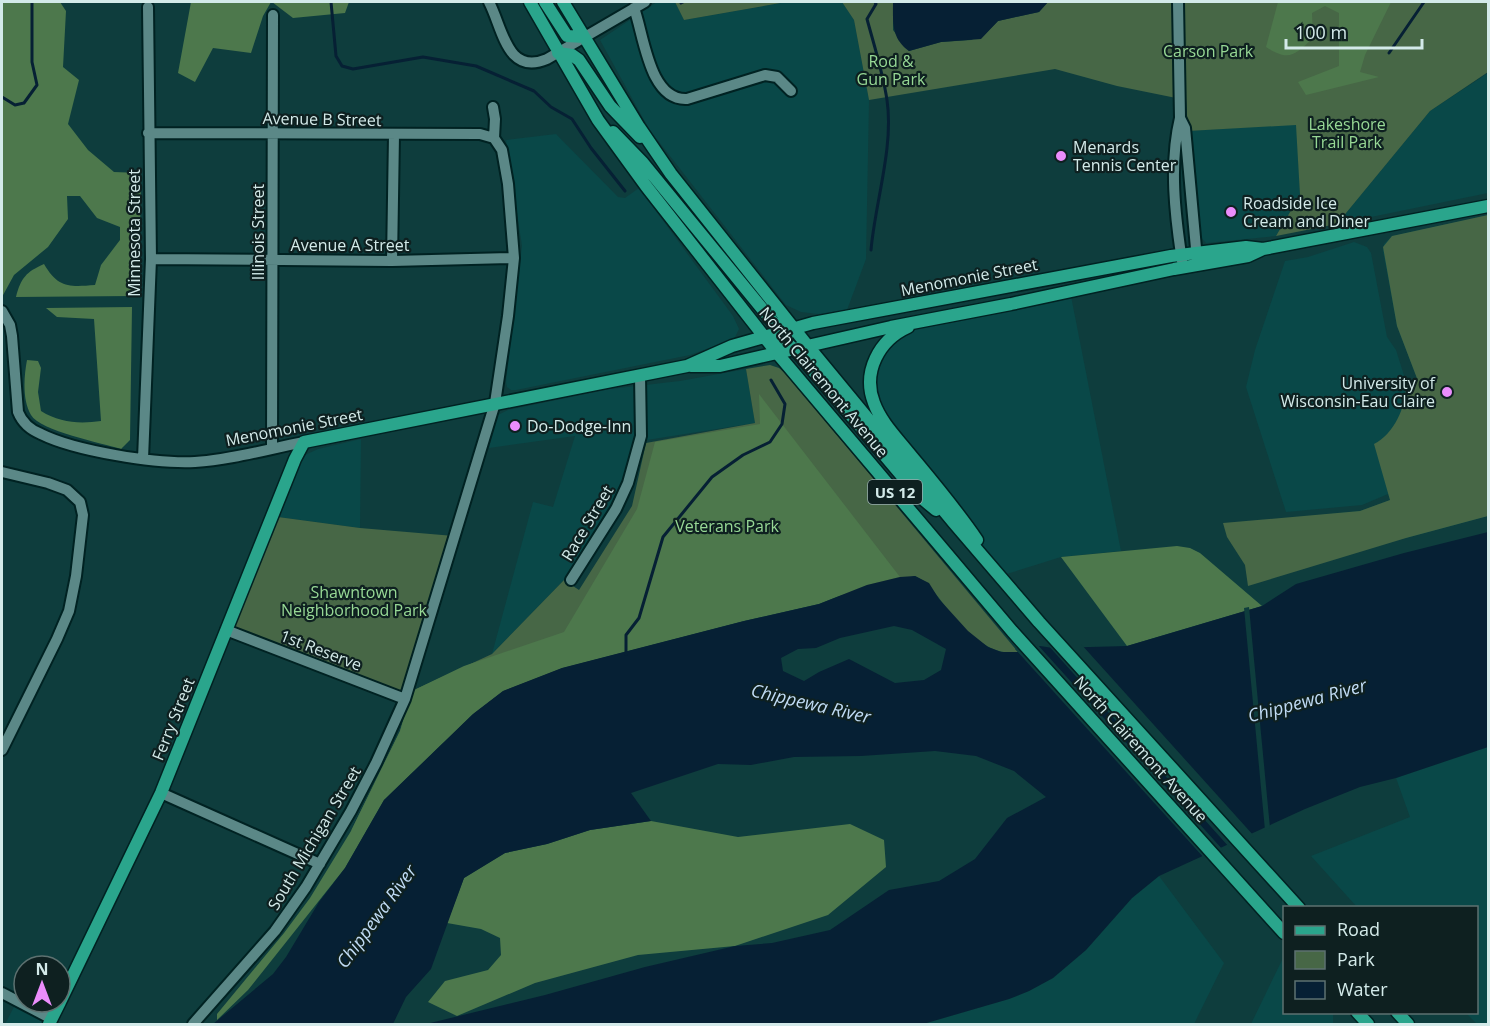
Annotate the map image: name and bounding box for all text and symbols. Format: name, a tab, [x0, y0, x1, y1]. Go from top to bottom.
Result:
scale bar	[1286, 12, 1422, 50]
text: 100 m	[1295, 20, 1347, 44]
park label: Carson Park	[1163, 40, 1254, 62]
park label: Rod & Gun Park	[857, 50, 926, 90]
street label: Avenue B Street	[262, 107, 382, 131]
park label: Lakeshore Trail Park	[1308, 113, 1386, 153]
place label: Menards Tennis Center	[1073, 136, 1177, 176]
marker: Menards Tennis Center	[1054, 149, 1068, 163]
street label: Minnesota Street	[123, 169, 145, 297]
street label: Illinois Street	[247, 183, 269, 280]
place label: Roadside Ice Cream and Diner	[1243, 192, 1371, 232]
marker: Roadside Ice Cream and Diner	[1224, 205, 1238, 219]
street label: Avenue A Street	[291, 234, 410, 256]
street label: Menomonie Street	[899, 253, 1040, 301]
street label: North Clairemont Avenue	[754, 302, 894, 462]
place label: University of Wisconsin-Eau Claire	[1281, 372, 1437, 412]
marker: University of Wisconsin-Eau Claire	[1440, 385, 1454, 399]
street label: Menomonie Street	[224, 403, 365, 451]
place label: Do-Dodge-Inn	[527, 415, 631, 437]
marker: Do-Dodge-Inn	[508, 419, 522, 433]
road number: US 12	[868, 480, 922, 504]
street label: Race Street	[556, 481, 618, 565]
park label: Veterans Park	[675, 515, 779, 537]
park label: Shawntown Neighborhood Park	[281, 581, 428, 621]
street label: 1st Reserve	[277, 624, 365, 676]
street label: North Clairemont Avenue	[1069, 671, 1213, 827]
water label: Chippewa River	[1245, 672, 1370, 727]
street label: Ferry Street	[146, 674, 200, 764]
water label: Chippewa River	[749, 678, 874, 729]
street label: South Michigan Street	[262, 762, 366, 914]
water label: Chippewa River	[330, 859, 422, 972]
legend	[1283, 906, 1478, 1014]
text: Road	[1337, 917, 1380, 941]
text: Park	[1337, 947, 1375, 971]
north arrow	[12, 954, 72, 1014]
text: N	[35, 958, 49, 980]
text: Water	[1337, 977, 1388, 1001]

